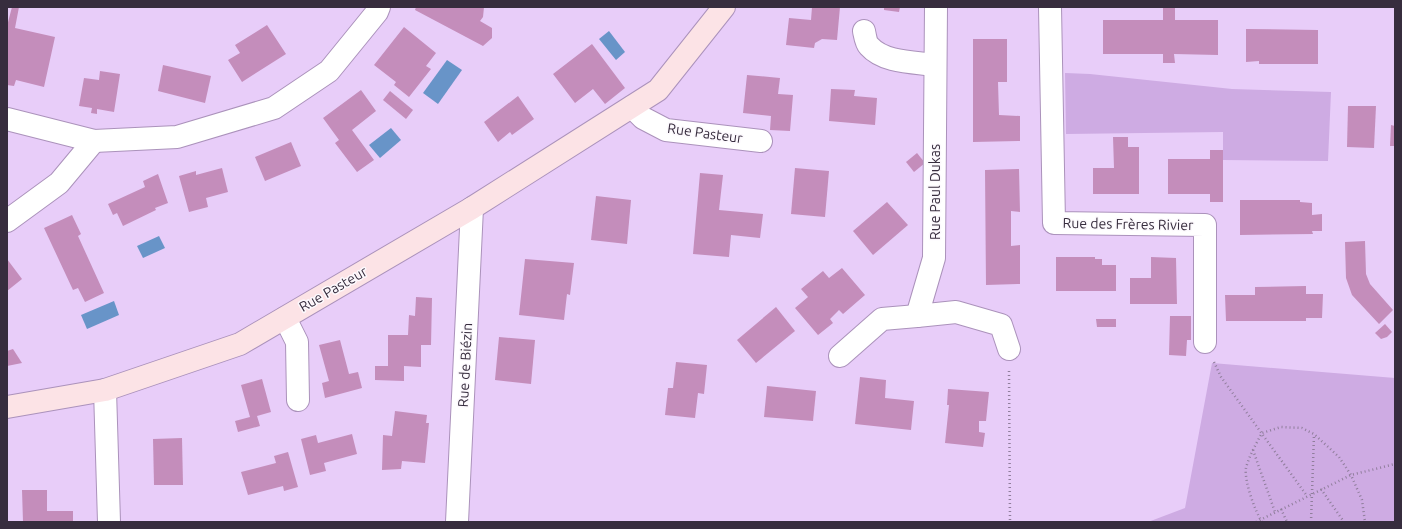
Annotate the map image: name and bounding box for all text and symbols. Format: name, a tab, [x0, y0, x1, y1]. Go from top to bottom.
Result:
street label: Rue Pasteur	[666, 120, 744, 146]
street label: Rue Paul Dukas	[927, 144, 943, 240]
street label: Rue des Frères Rivier	[1063, 215, 1194, 233]
street label: Rue Pasteur	[296, 263, 370, 315]
street label: Rue de Biézin	[455, 322, 475, 408]

